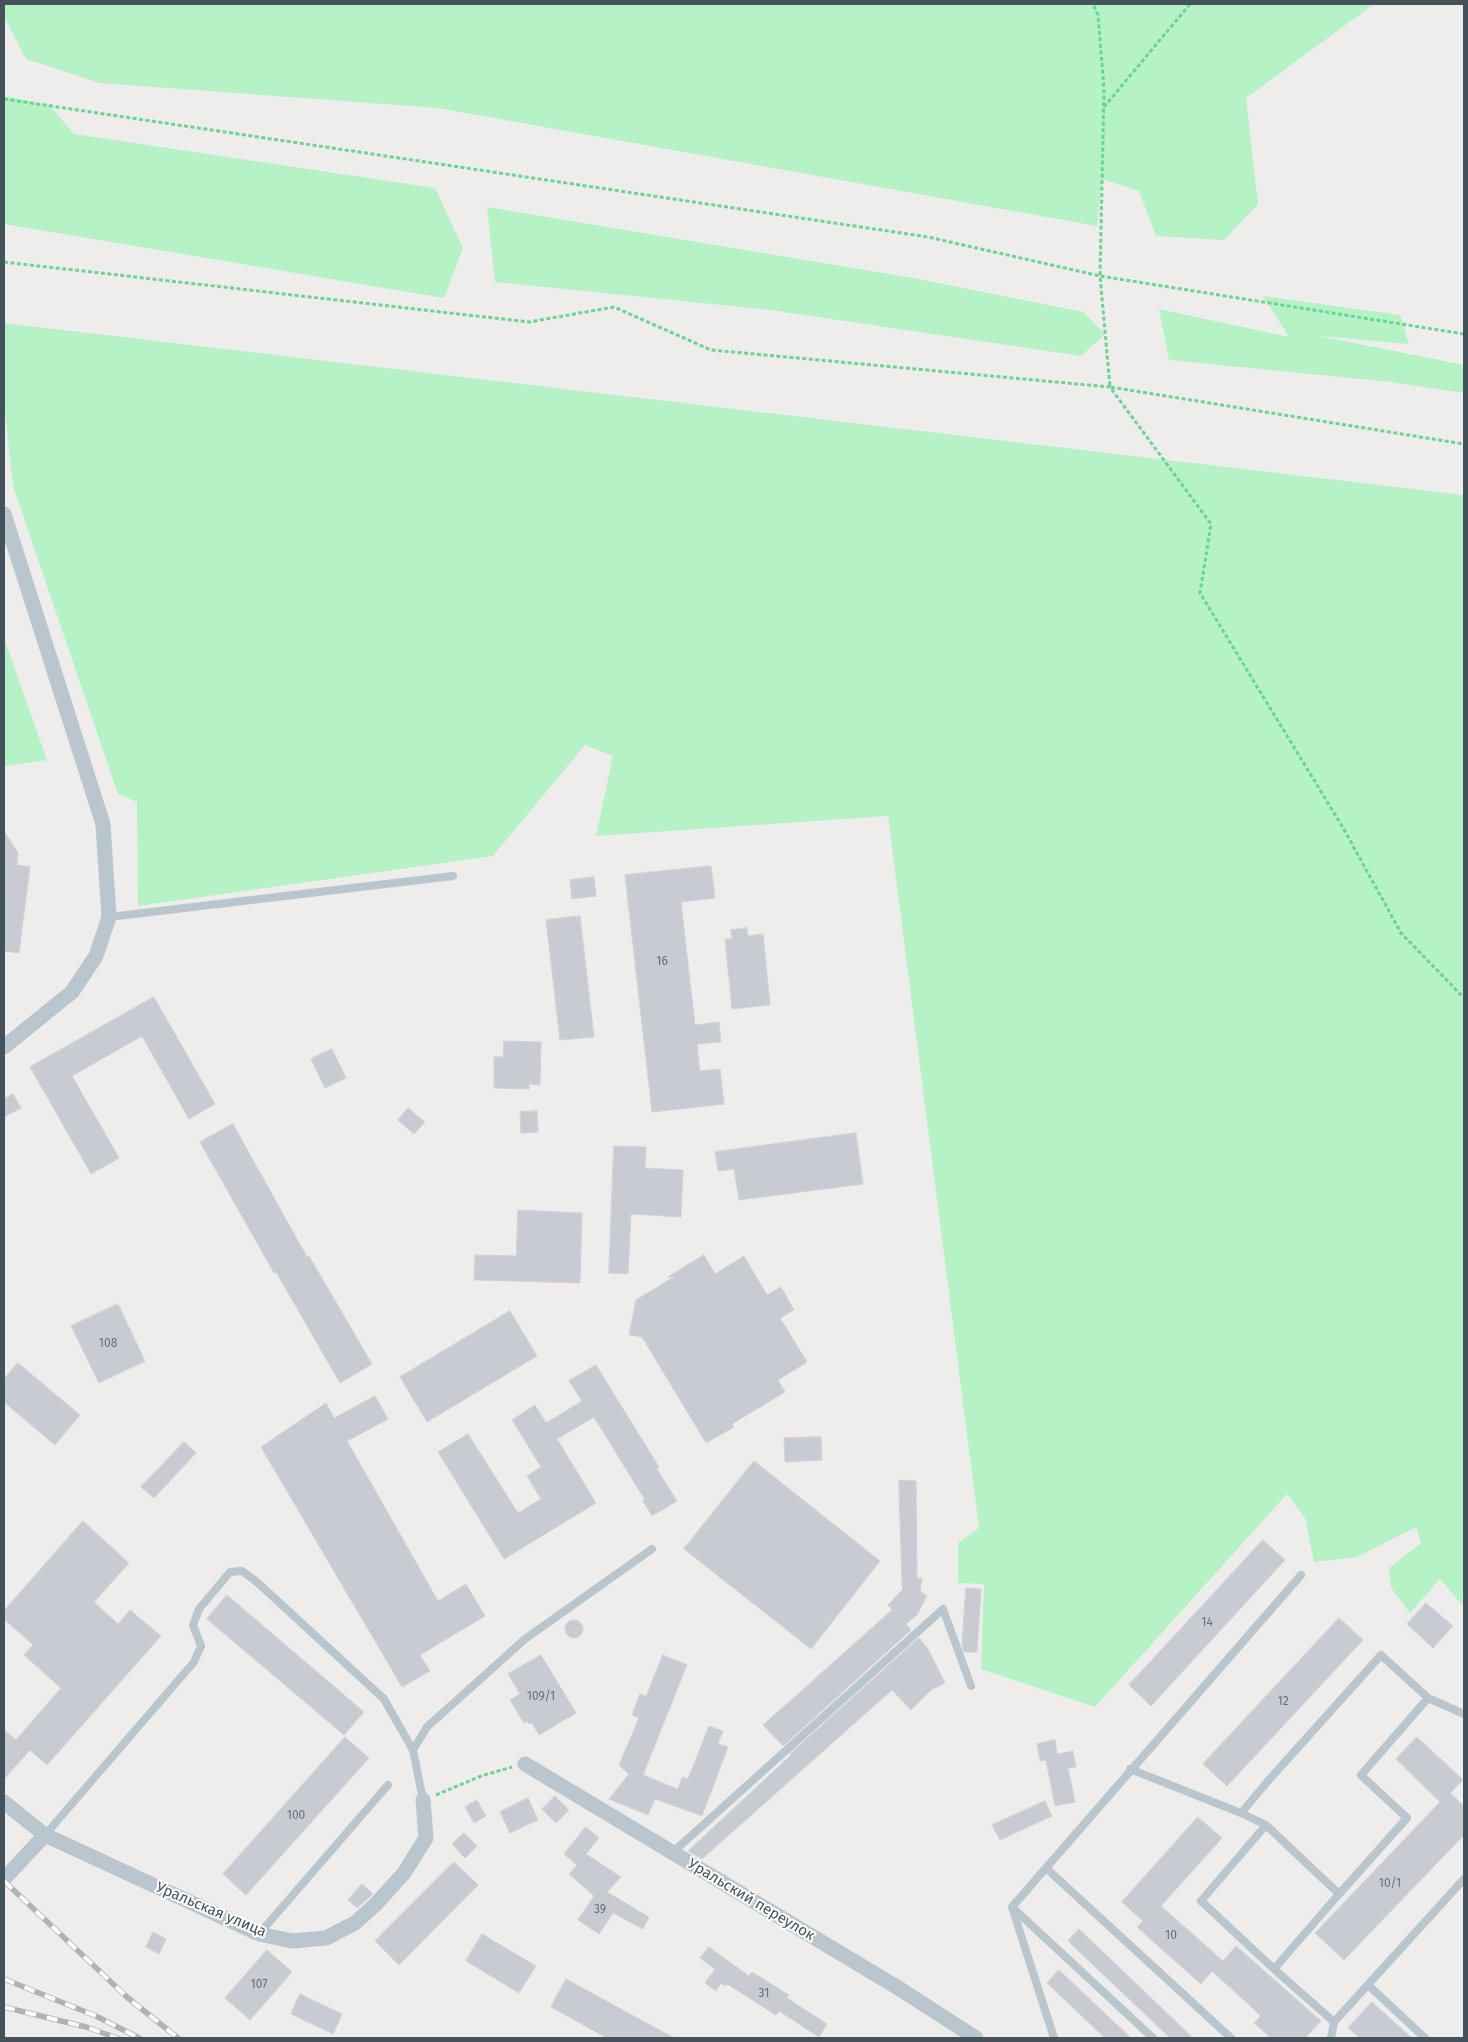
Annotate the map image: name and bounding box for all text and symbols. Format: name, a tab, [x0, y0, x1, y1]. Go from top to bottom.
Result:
house number: 16	[656, 955, 668, 969]
house number: 108	[99, 1337, 117, 1351]
house number: 14	[1201, 1616, 1213, 1630]
house number: 109/1	[527, 1690, 555, 1704]
house number: 12	[1277, 1695, 1289, 1709]
house number: 100	[287, 1809, 305, 1823]
street label: Уральский переулок	[684, 1855, 818, 1945]
house number: 10/1	[1379, 1877, 1401, 1891]
street label: Уральская улица	[153, 1879, 269, 1941]
house number: 39	[594, 1903, 606, 1917]
house number: 10	[1165, 1929, 1177, 1943]
house number: 107	[251, 1978, 267, 1992]
house number: 31	[759, 1987, 769, 2001]

